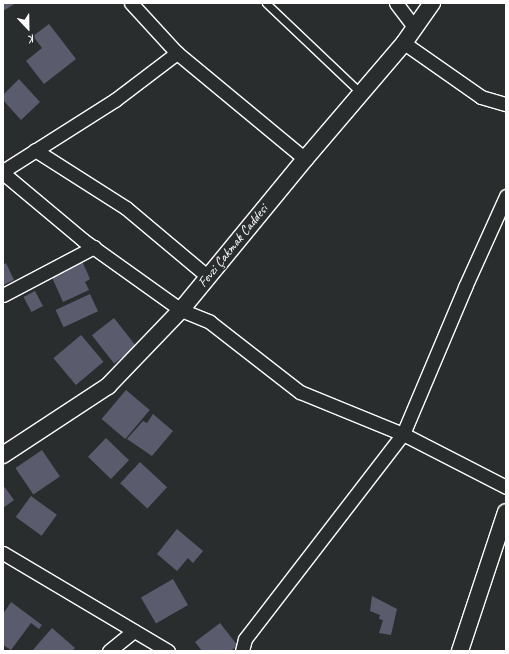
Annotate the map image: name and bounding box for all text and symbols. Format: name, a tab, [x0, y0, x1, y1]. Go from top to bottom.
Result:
north arrow	[8, 8, 48, 48]
text: K	[27, 32, 38, 47]
street label: Fevzi Çakmak Caddesi	[194, 201, 272, 291]

